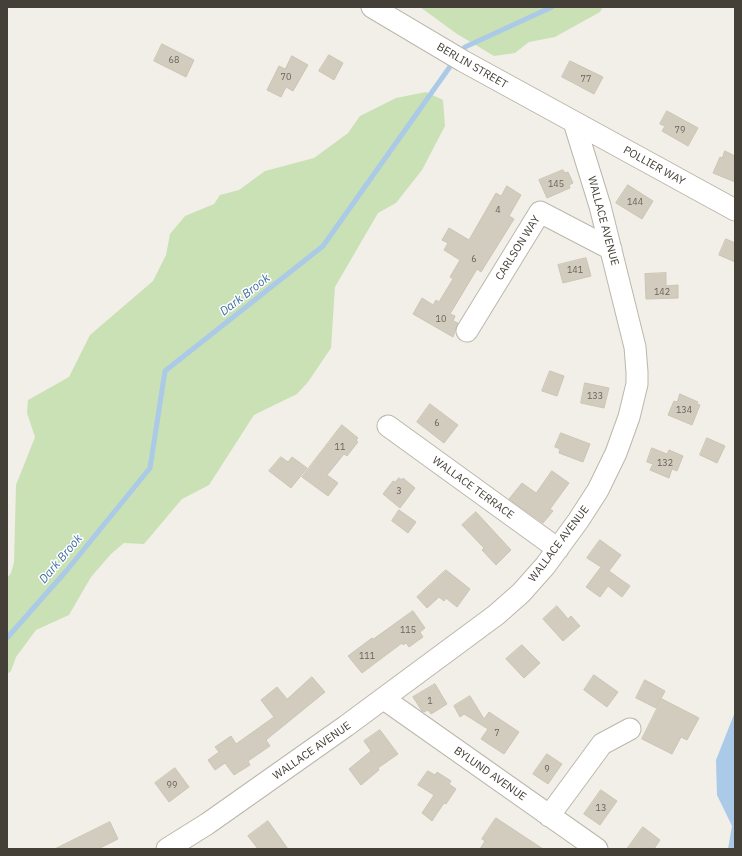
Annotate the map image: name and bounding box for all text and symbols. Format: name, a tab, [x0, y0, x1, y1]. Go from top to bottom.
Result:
street label: BERLIN STREET	[434, 40, 510, 92]
house number: 68	[169, 55, 179, 65]
house number: 70	[281, 72, 291, 82]
house number: 77	[581, 74, 591, 84]
house number: 79	[675, 125, 685, 135]
street label: POLLIER WAY	[621, 144, 687, 188]
street label: WALLACE AVENUE	[585, 175, 621, 267]
house number: 145	[548, 179, 564, 189]
house number: 144	[627, 197, 643, 207]
house number: 4	[495, 205, 501, 215]
street label: CARLSON WAY	[493, 213, 543, 283]
house number: 6	[471, 254, 477, 264]
house number: 141	[567, 265, 583, 275]
water label: Dark Brook	[217, 271, 273, 319]
house number: 142	[654, 287, 670, 297]
house number: 10	[436, 314, 446, 324]
house number: 133	[587, 391, 603, 401]
house number: 134	[676, 405, 692, 415]
house number: 6	[434, 418, 440, 428]
house number: 11	[335, 442, 345, 452]
street label: WALLACE TERRACE	[430, 454, 516, 522]
house number: 132	[657, 458, 673, 468]
house number: 3	[396, 486, 402, 496]
street label: WALLACE AVENUE	[526, 503, 592, 585]
water label: Dark Brook	[36, 532, 86, 586]
house number: 115	[400, 625, 416, 635]
house number: 111	[359, 651, 375, 661]
house number: 1	[427, 696, 433, 706]
street label: WALLACE AVENUE	[270, 719, 354, 783]
house number: 7	[494, 728, 500, 738]
street label: BYLUND AVENUE	[451, 744, 529, 804]
house number: 9	[544, 764, 550, 774]
house number: 99	[167, 780, 177, 790]
house number: 13	[596, 803, 606, 813]

